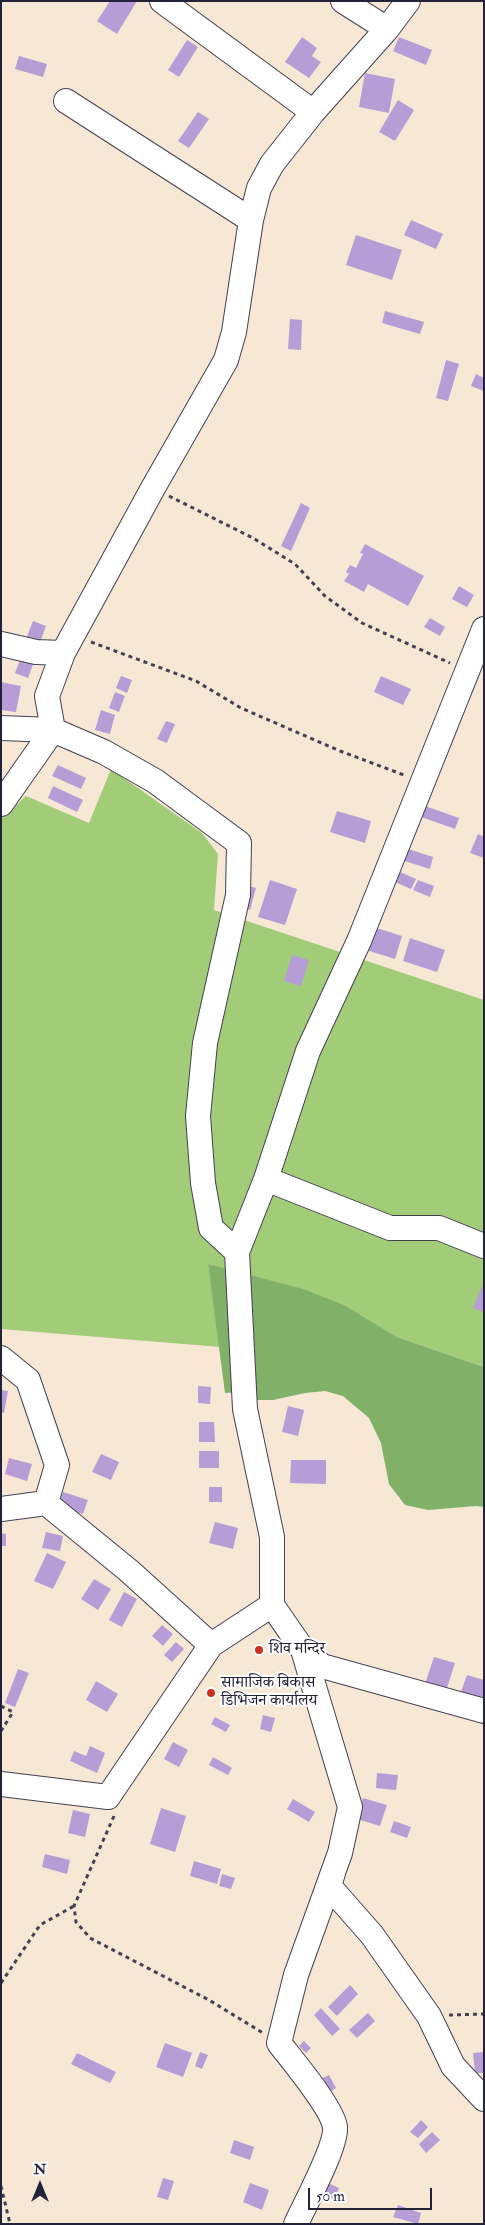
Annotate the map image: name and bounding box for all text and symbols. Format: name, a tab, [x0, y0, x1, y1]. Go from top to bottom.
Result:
place label: शिव मन्दिर	[269, 1640, 325, 1660]
marker: शिव मन्दिर	[253, 1644, 265, 1656]
place label: सामाजिक बिकास डिभिजन कार्यालय	[221, 1674, 318, 1712]
marker: सामाजिक बिकास डिभिजन कार्यालय	[205, 1687, 217, 1699]
north arrow	[15, 2160, 65, 2210]
text: N	[34, 2161, 46, 2178]
scale bar	[310, 2178, 434, 2210]
text: 50 m	[316, 2187, 345, 2206]

